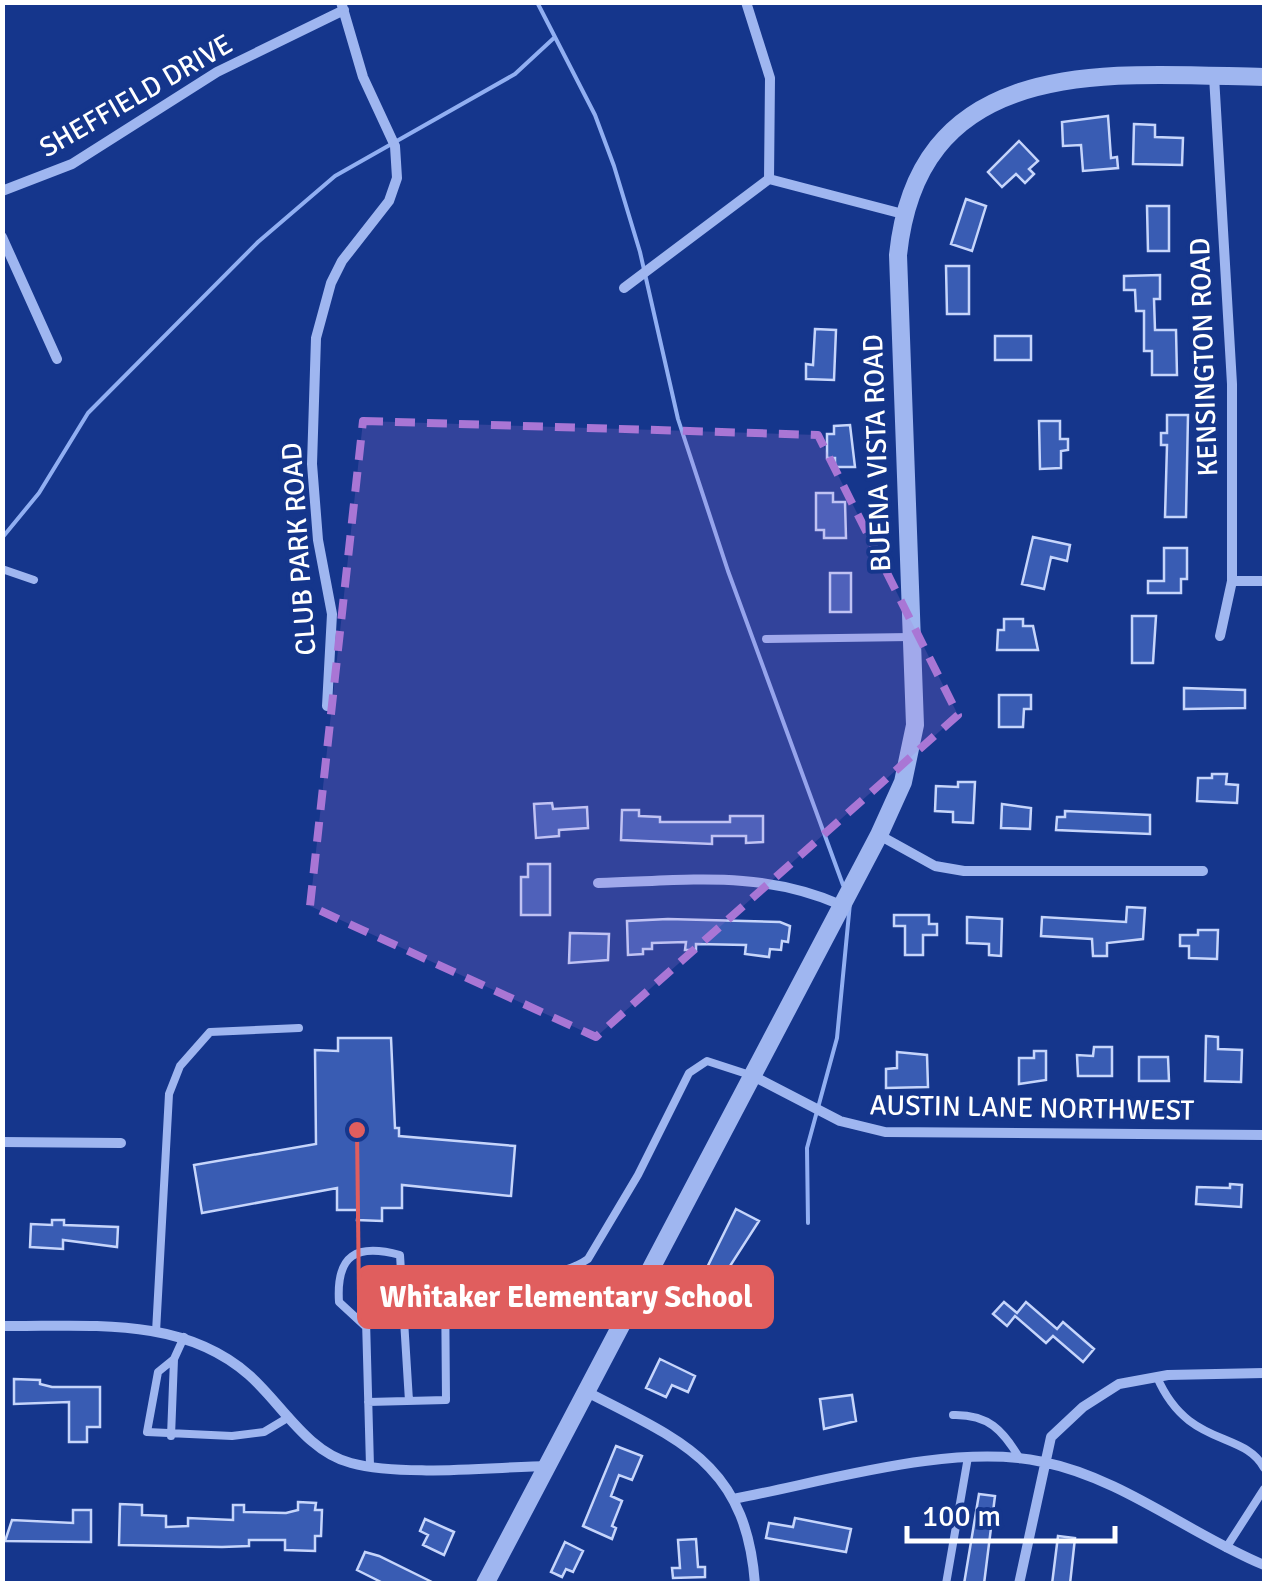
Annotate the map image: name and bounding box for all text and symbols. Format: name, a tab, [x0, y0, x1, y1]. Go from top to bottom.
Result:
street label: SHEFFIELD DRIVE	[33, 27, 239, 165]
street label: KENSINGTON ROAD	[1183, 237, 1225, 477]
street label: BUENA VISTA ROAD	[856, 333, 898, 573]
street label: CLUB PARK ROAD	[275, 441, 323, 657]
street label: AUSTIN LANE NORTHWEST	[869, 1088, 1195, 1128]
callout: Whitaker Elementary School	[359, 1267, 772, 1327]
text: Whitaker Elementary School	[379, 1279, 753, 1316]
scale bar	[907, 1481, 1114, 1543]
text: 100 m	[922, 1498, 1001, 1535]

